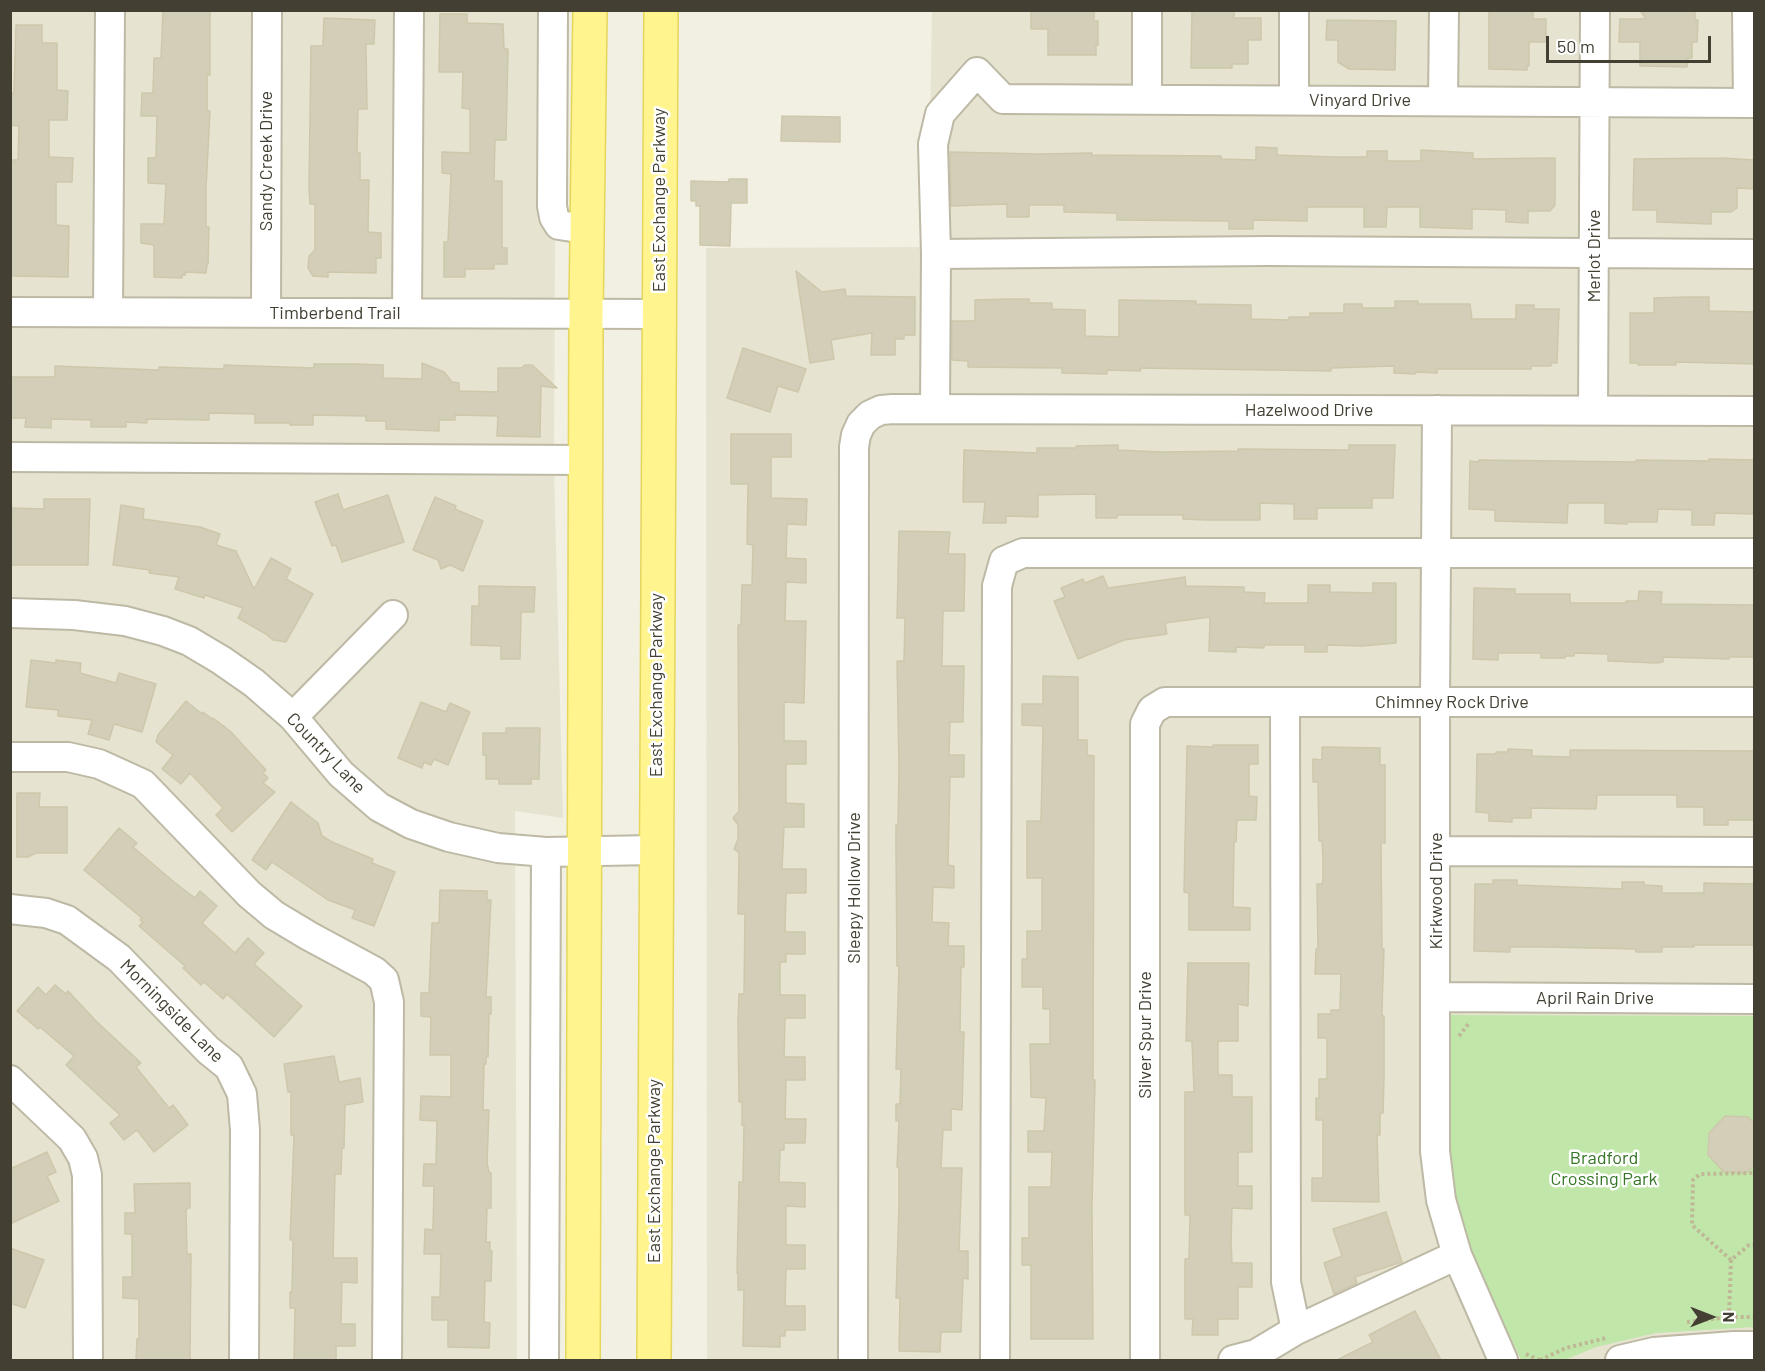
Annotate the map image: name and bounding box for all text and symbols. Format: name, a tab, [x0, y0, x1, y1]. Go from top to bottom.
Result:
scale bar	[1549, 24, 1714, 62]
text: 50 m	[1557, 35, 1595, 57]
street label: Vinyard Drive	[1309, 89, 1411, 111]
street label: Sandy Creek Drive	[255, 91, 277, 231]
street label: East Exchange Parkway	[648, 108, 670, 292]
street label: Merlot Drive	[1583, 209, 1605, 303]
street label: Timberbend Trail	[269, 302, 401, 324]
street label: Hazelwood Drive	[1245, 399, 1373, 421]
street label: East Exchange Parkway	[645, 593, 667, 777]
street label: Chimney Rock Drive	[1375, 691, 1529, 713]
street label: Country Lane	[282, 708, 370, 798]
street label: Sleepy Hollow Drive	[843, 812, 865, 964]
street label: Kirkwood Drive	[1425, 833, 1447, 949]
street label: Morningside Lane	[116, 955, 228, 1067]
street label: Silver Spur Drive	[1134, 971, 1156, 1099]
street label: April Rain Drive	[1536, 987, 1654, 1009]
street label: East Exchange Parkway	[643, 1079, 665, 1263]
park label: Bradford Crossing Park	[1550, 1147, 1658, 1190]
north arrow	[1681, 1287, 1741, 1347]
text: N	[1720, 1312, 1739, 1322]

